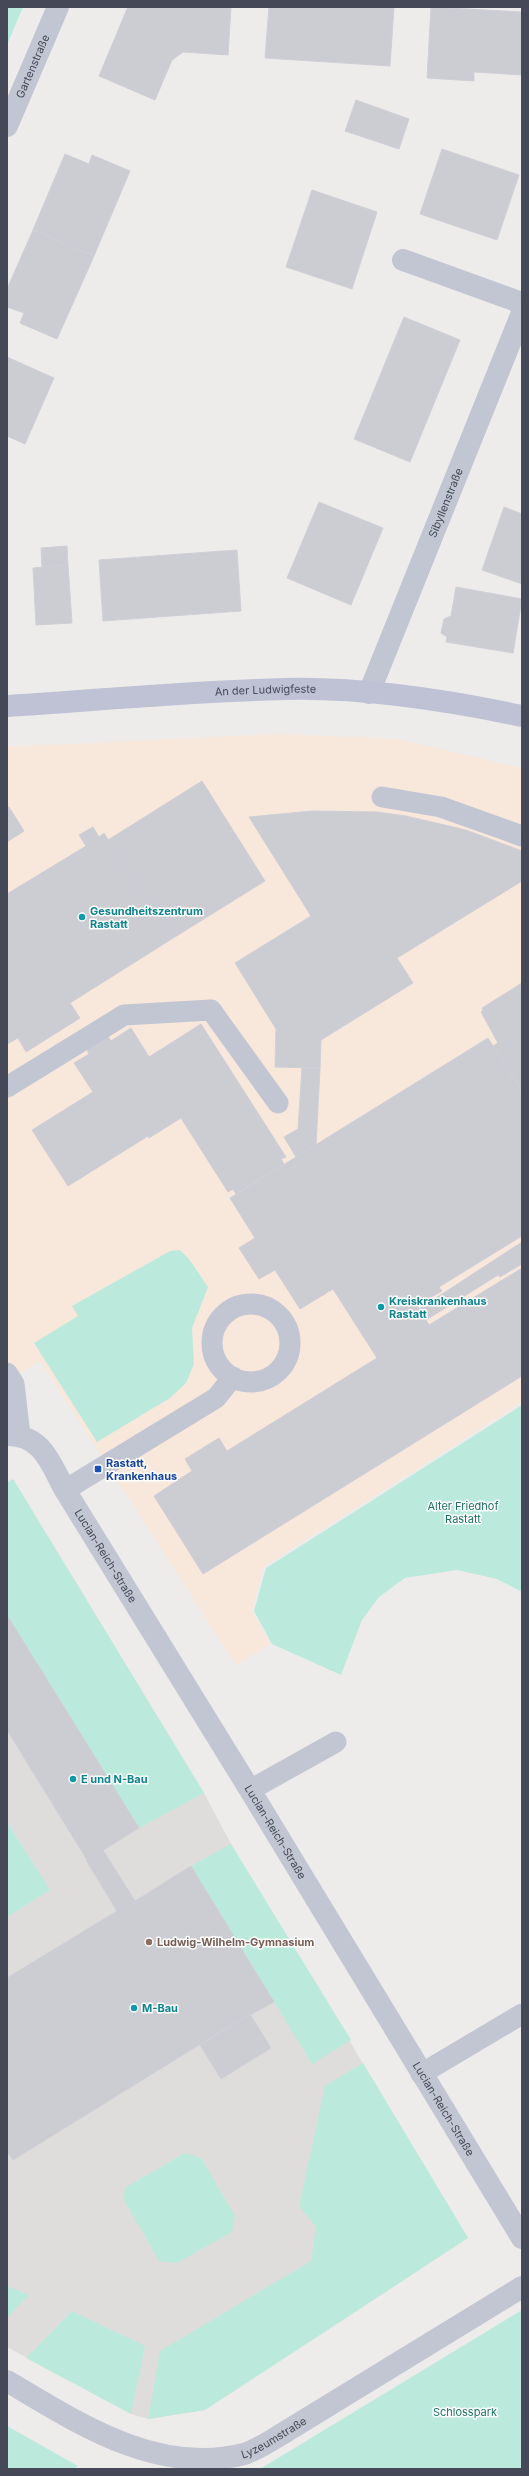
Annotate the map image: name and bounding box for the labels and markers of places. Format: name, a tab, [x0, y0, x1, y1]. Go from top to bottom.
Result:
place label: Gesundheitszentrum Rastatt	[90, 904, 203, 931]
marker: Gesundheitszentrum Rastatt	[77, 912, 87, 922]
place label: Kreiskrankenhaus Rastatt	[389, 1294, 487, 1321]
marker: Kreiskrankenhaus Rastatt	[376, 1302, 386, 1312]
place label: Rastatt, Krankenhaus	[106, 1456, 177, 1483]
marker: Rastatt, Krankenhaus	[93, 1464, 103, 1474]
place label: E und N-Bau	[81, 1772, 148, 1786]
marker: E und N-Bau	[68, 1774, 78, 1784]
place label: Ludwig-Wilhelm-Gymnasium	[157, 1935, 314, 1949]
marker: Ludwig-Wilhelm-Gymnasium	[144, 1937, 154, 1947]
place label: M-Bau	[142, 2001, 178, 2015]
marker: M-Bau	[129, 2003, 139, 2013]

